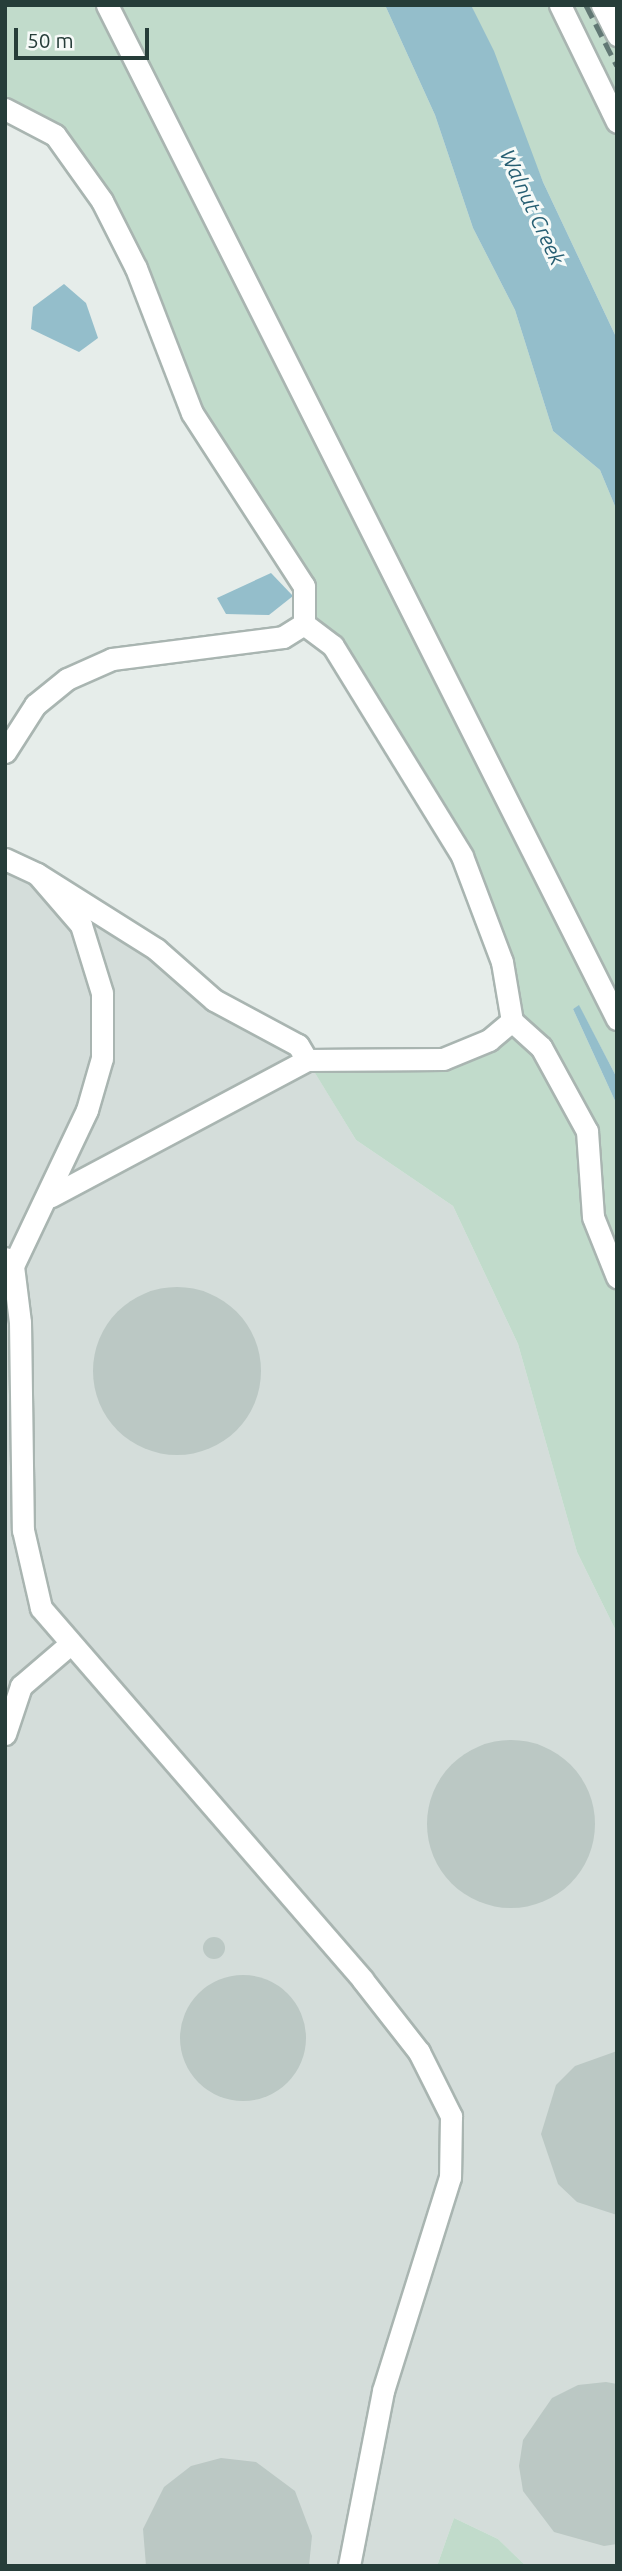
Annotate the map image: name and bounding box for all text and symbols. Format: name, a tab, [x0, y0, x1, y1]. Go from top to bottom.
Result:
scale bar	[18, 14, 152, 58]
text: 50 m	[27, 28, 74, 52]
water label: Walnut Creek	[495, 145, 571, 269]

